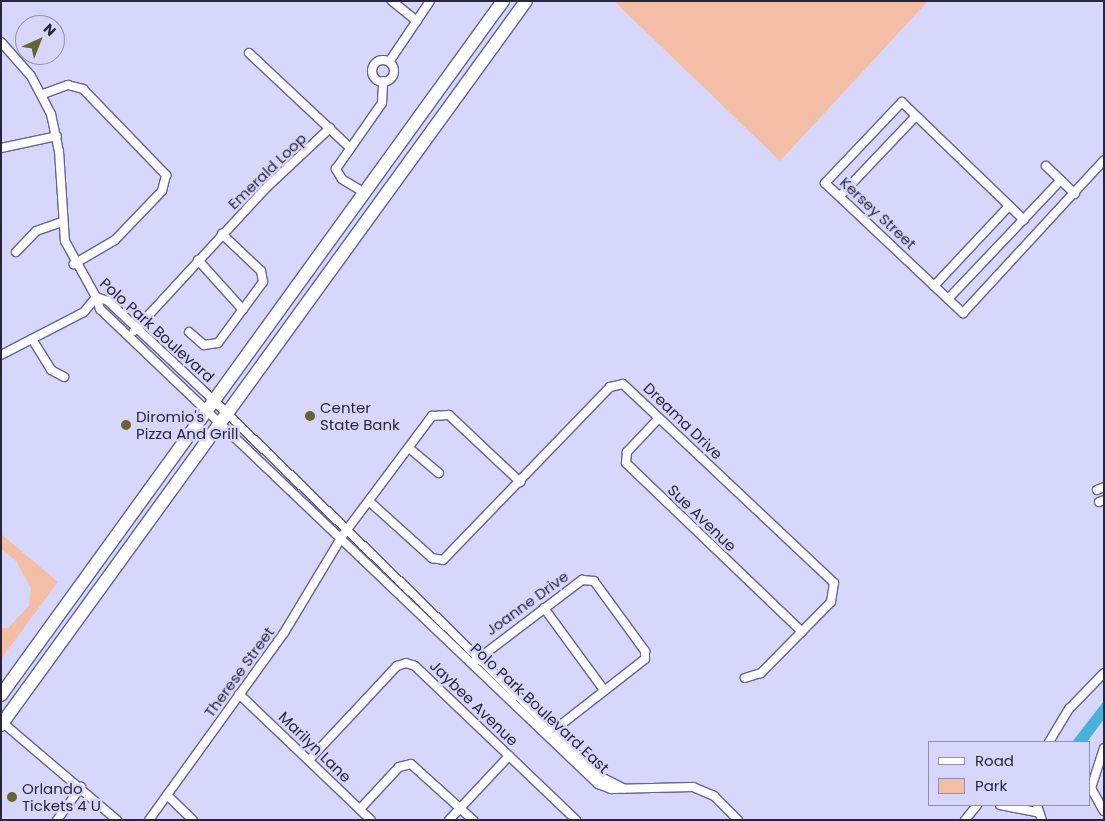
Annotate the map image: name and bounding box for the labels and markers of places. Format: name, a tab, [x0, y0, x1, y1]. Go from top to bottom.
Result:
place label: Center State Bank	[320, 398, 400, 433]
place label: Diromio's Pizza And Grill	[136, 407, 238, 442]
marker: Center State Bank	[304, 410, 316, 422]
marker: Diromio's Pizza And Grill	[120, 419, 132, 431]
place label: Orlando Tickets 4 U	[22, 779, 101, 814]
marker: Orlando Tickets 4 U	[6, 791, 18, 803]

